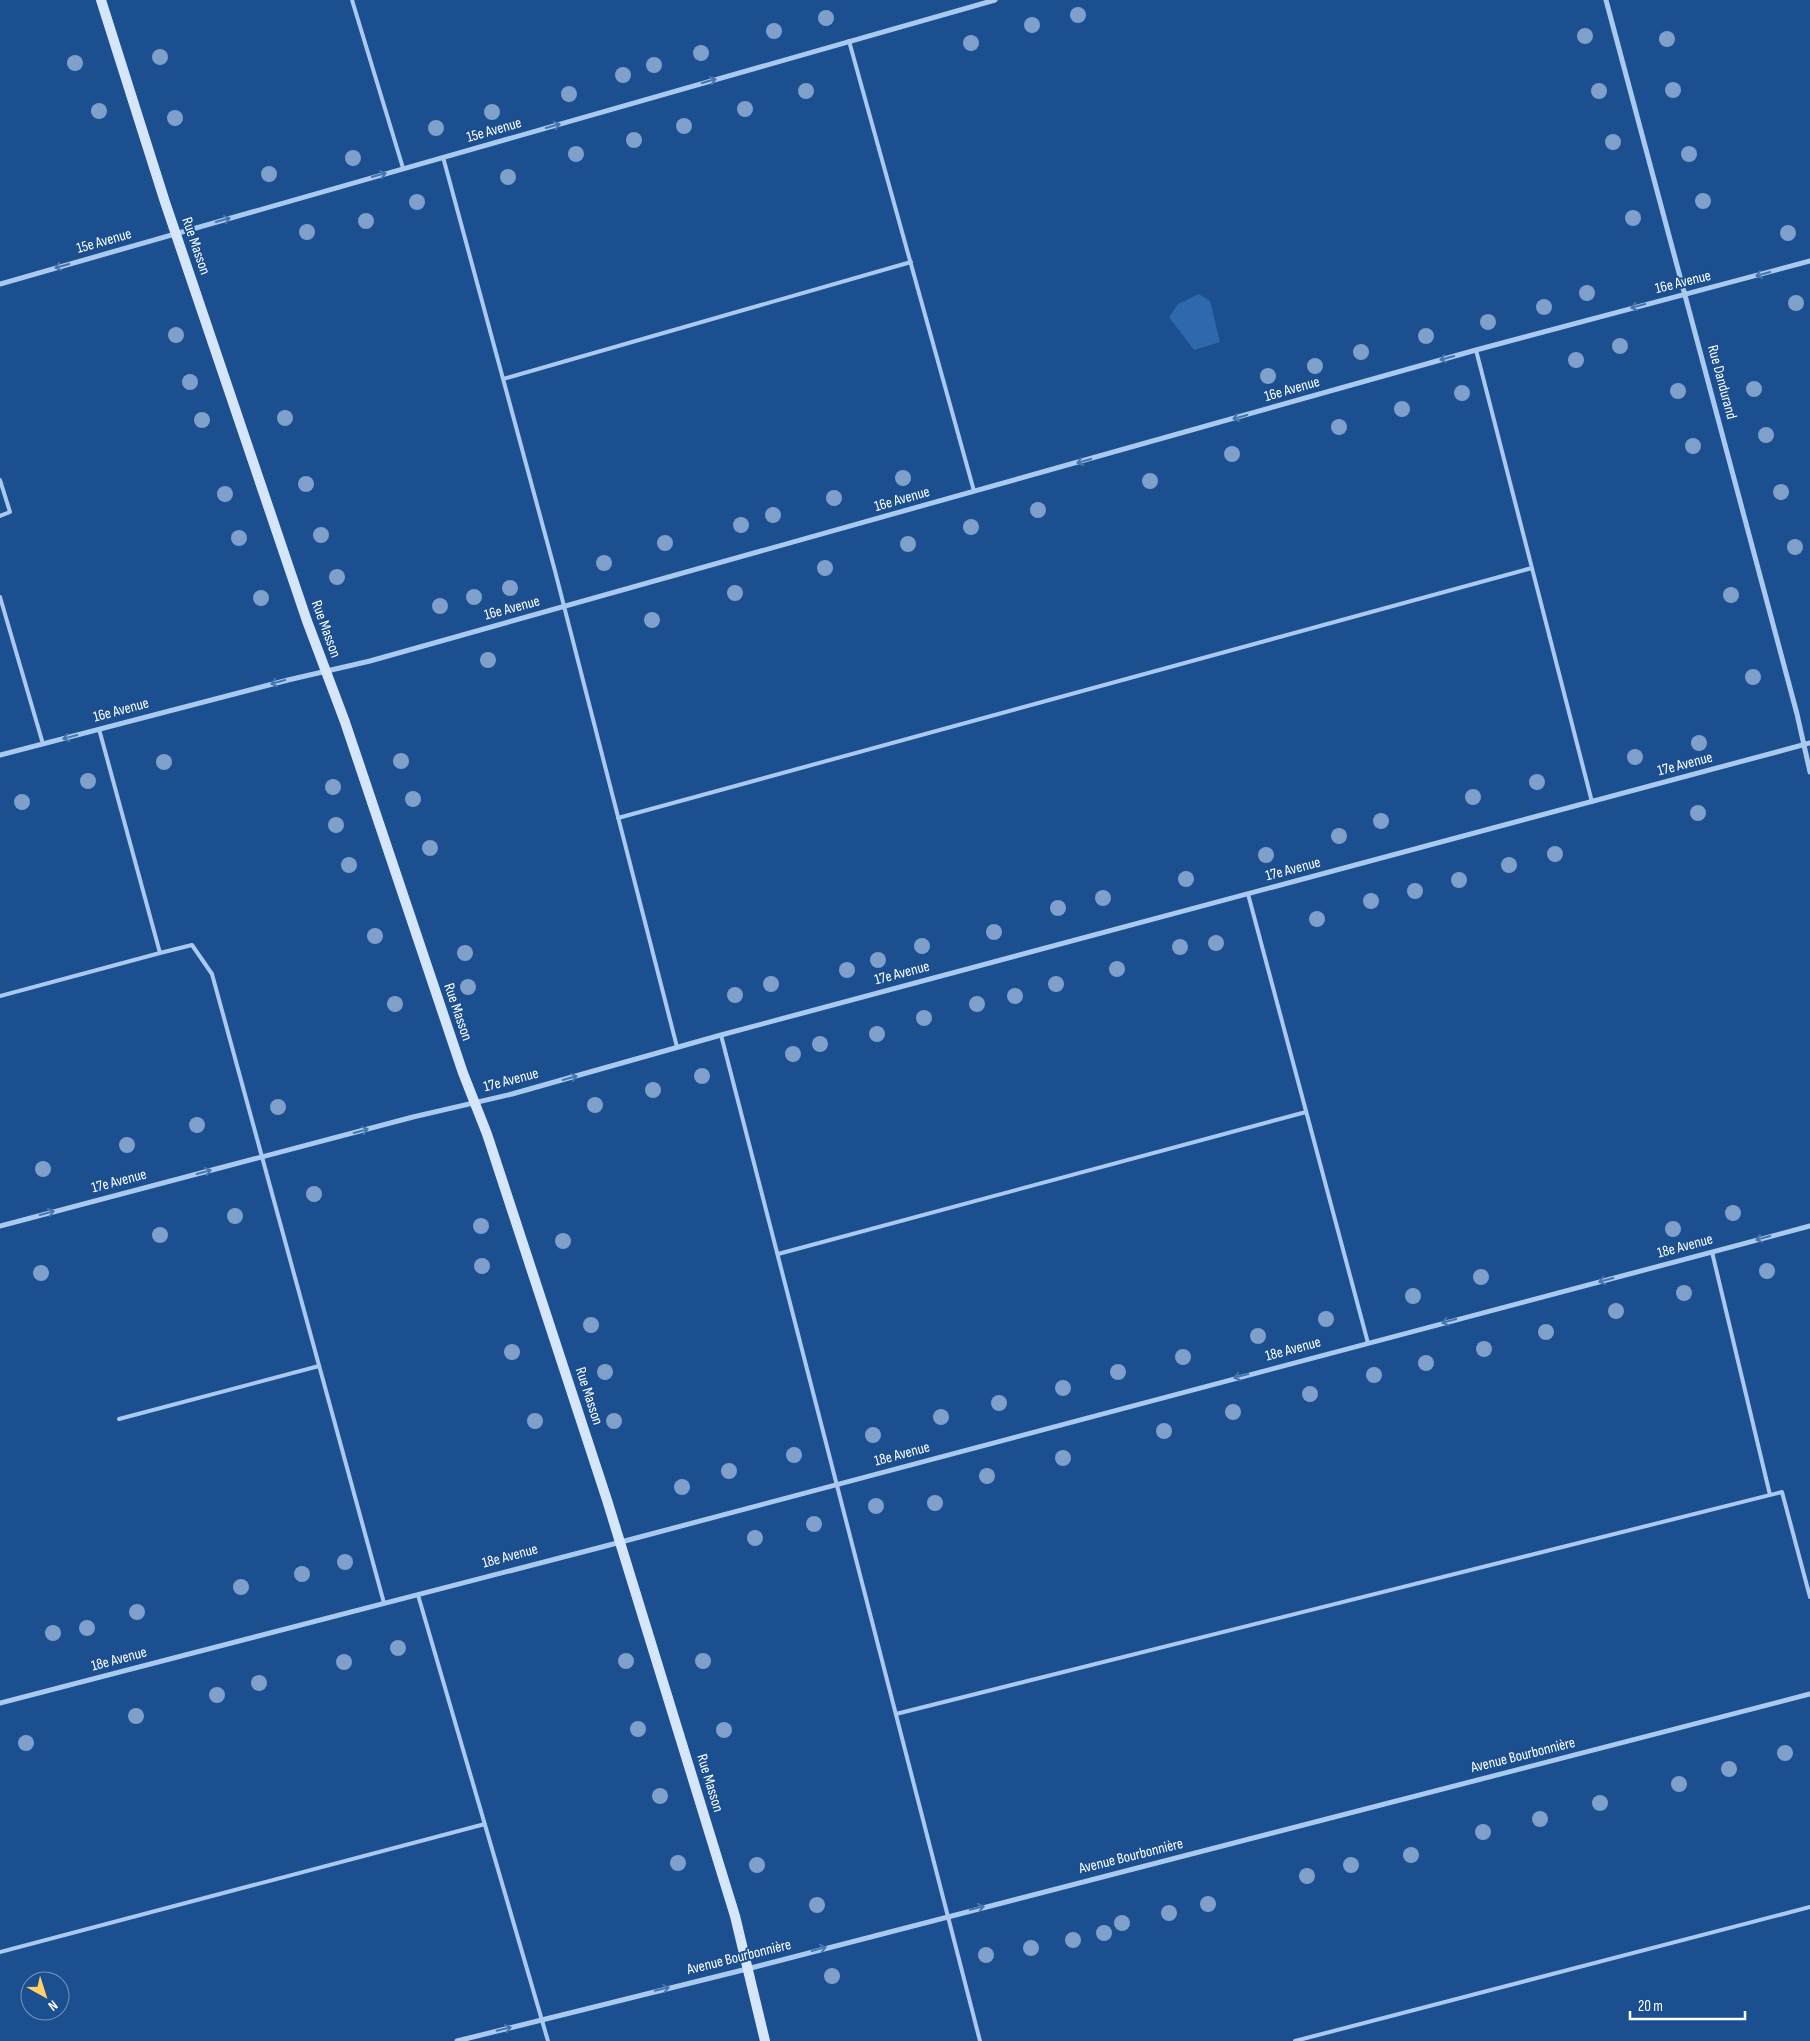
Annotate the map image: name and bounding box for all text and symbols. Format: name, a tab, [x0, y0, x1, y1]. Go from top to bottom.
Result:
one-way arrow	[700, 76, 716, 86]
street label: 15e Avenue	[464, 113, 524, 147]
one-way arrow	[544, 120, 560, 130]
one-way arrow	[371, 170, 387, 180]
street label: Rue Masson	[177, 215, 215, 277]
one-way arrow	[215, 215, 231, 225]
street label: 15e Avenue	[74, 224, 134, 258]
one-way arrow	[55, 262, 71, 272]
street label: 16e Avenue	[1653, 266, 1713, 298]
one-way arrow	[1755, 270, 1771, 279]
one-way arrow	[1630, 302, 1646, 312]
street label: Rue Dandurand	[1703, 343, 1741, 421]
one-way arrow	[1439, 353, 1455, 363]
street label: 16e Avenue	[1262, 372, 1322, 406]
one-way arrow	[1233, 412, 1249, 422]
one-way arrow	[1076, 457, 1092, 466]
street label: 16e Avenue	[872, 482, 932, 516]
street label: 16e Avenue	[482, 591, 542, 625]
street label: Rue Masson	[307, 598, 345, 660]
one-way arrow	[270, 678, 286, 688]
street label: 16e Avenue	[91, 693, 151, 727]
one-way arrow	[62, 732, 78, 742]
street label: 17e Avenue	[1655, 748, 1715, 780]
street label: 17e Avenue	[1263, 853, 1323, 885]
street label: 17e Avenue	[872, 957, 932, 989]
street label: Rue Masson	[439, 981, 477, 1043]
street label: 17e Avenue	[481, 1064, 541, 1096]
one-way arrow	[561, 1072, 577, 1082]
one-way arrow	[353, 1126, 369, 1135]
street label: 17e Avenue	[89, 1165, 149, 1197]
one-way arrow	[196, 1167, 212, 1176]
one-way arrow	[39, 1208, 55, 1218]
street label: 18e Avenue	[1655, 1229, 1715, 1263]
one-way arrow	[1755, 1234, 1771, 1244]
one-way arrow	[1598, 1276, 1614, 1285]
one-way arrow	[1441, 1317, 1457, 1327]
street label: 18e Avenue	[1263, 1332, 1323, 1366]
street label: Rue Masson	[571, 1365, 607, 1427]
one-way arrow	[1233, 1372, 1249, 1382]
street label: 18e Avenue	[872, 1437, 932, 1471]
street label: 18e Avenue	[480, 1539, 540, 1573]
street label: 18e Avenue	[89, 1642, 149, 1676]
street label: Avenue Bourbonnière	[1468, 1733, 1577, 1777]
street label: Rue Masson	[692, 1752, 728, 1814]
street label: Avenue Bourbonnière	[1076, 1834, 1185, 1878]
one-way arrow	[968, 1903, 984, 1912]
street label: Avenue Bourbonnière	[684, 1935, 793, 1979]
one-way arrow	[811, 1944, 827, 1954]
north arrow	[20, 1971, 70, 2021]
one-way arrow	[653, 1984, 669, 1993]
scale bar	[1630, 1988, 1745, 2020]
text: N	[45, 1997, 61, 2015]
text: 20 m	[1638, 1997, 1663, 2016]
one-way arrow	[496, 2024, 512, 2033]

